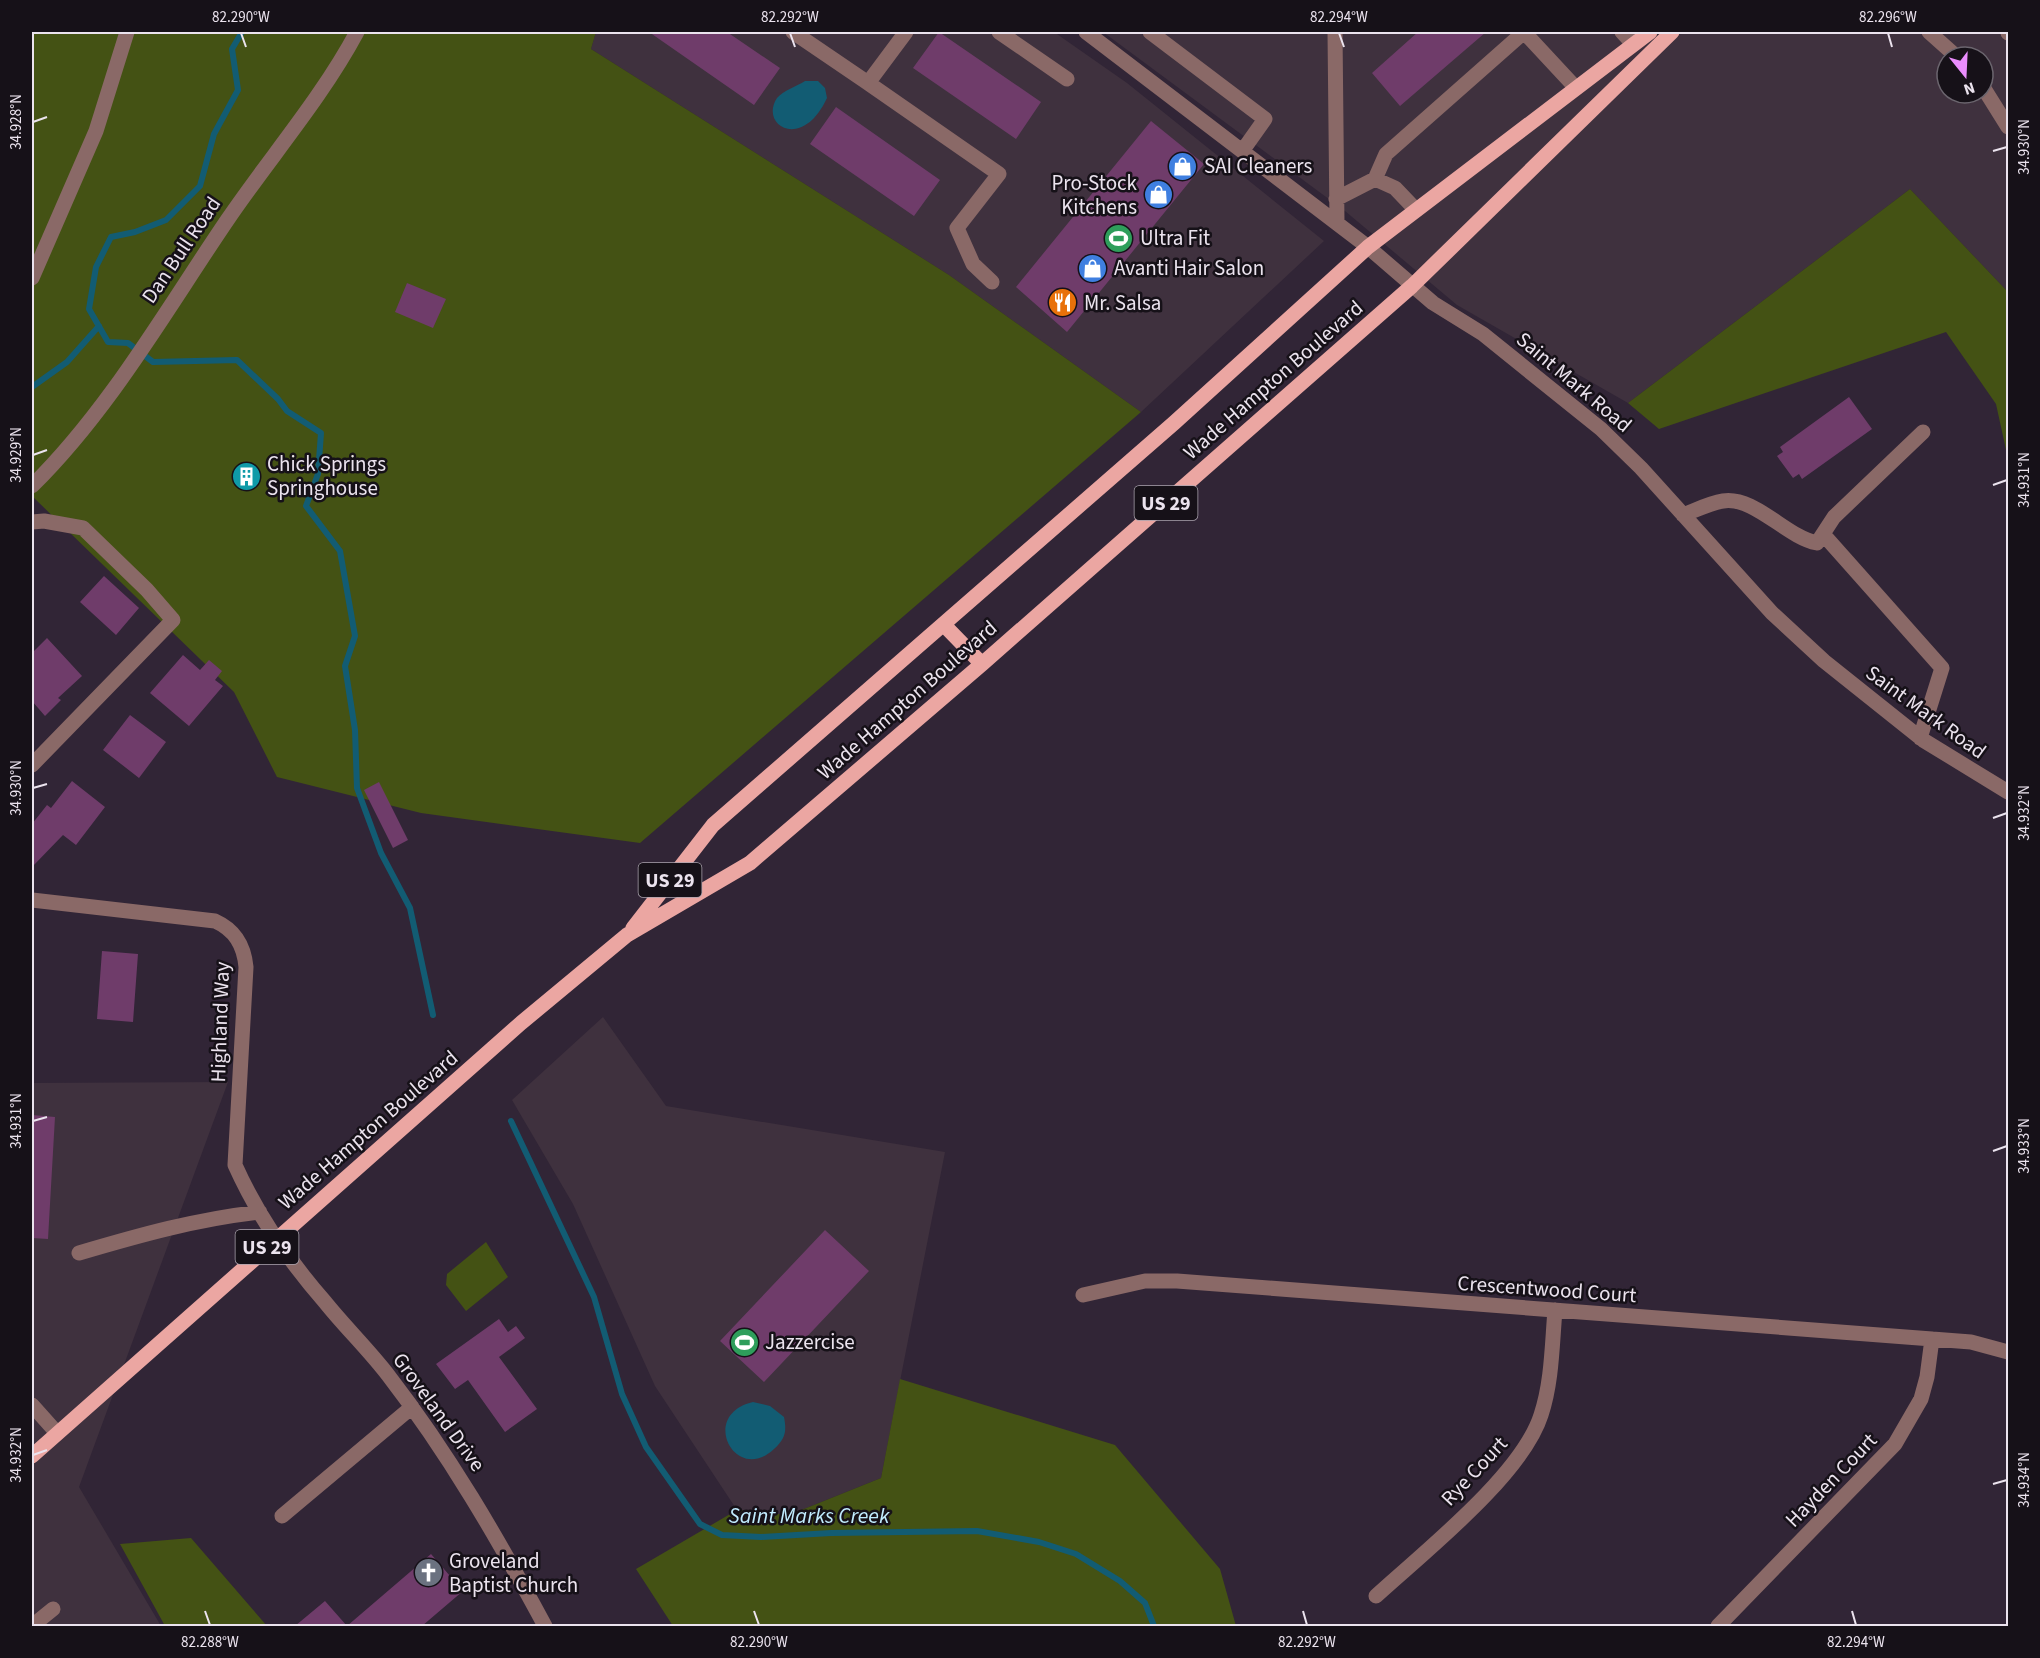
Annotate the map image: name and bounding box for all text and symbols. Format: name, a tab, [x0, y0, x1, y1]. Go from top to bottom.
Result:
text: 82.290°W	[212, 7, 270, 28]
text: 82.292°W	[761, 7, 819, 28]
text: 82.294°W	[1310, 7, 1368, 28]
text: 82.296°W	[1859, 7, 1917, 28]
north arrow	[1935, 45, 1995, 105]
text: N	[1961, 76, 1978, 100]
text: 34.928°N	[6, 94, 27, 150]
text: 34.930°N	[2014, 119, 2035, 175]
shop icon: SAI Cleaners	[1167, 150, 1199, 182]
place label: SAI Cleaners	[1204, 151, 1313, 181]
place label: Pro-Stock Kitchens	[1051, 168, 1138, 222]
shop icon: Pro-Stock Kitchens	[1142, 179, 1174, 211]
street label: Dan Bull Road	[134, 191, 228, 309]
sports icon: Ultra Fit	[1103, 222, 1135, 254]
place label: Ultra Fit	[1140, 223, 1210, 253]
shop icon: Avanti Hair Salon	[1077, 252, 1109, 284]
place label: Avanti Hair Salon	[1114, 253, 1264, 283]
restaurant icon: Mr. Salsa	[1047, 287, 1079, 319]
place label: Mr. Salsa	[1084, 288, 1161, 318]
street label: Wade Hampton Boulevard	[1177, 293, 1369, 467]
street label: Saint Mark Road	[1510, 325, 1638, 439]
text: 34.929°N	[6, 427, 27, 483]
place label: Chick Springs Springhouse	[267, 449, 386, 503]
text: 34.931°N	[2014, 452, 2035, 508]
building icon: Chick Springs Springhouse	[230, 460, 262, 492]
road number: US 29	[1134, 486, 1198, 520]
street label: Wade Hampton Boulevard	[811, 613, 1003, 787]
street label: Saint Mark Road	[1860, 658, 1992, 766]
text: 34.930°N	[6, 760, 27, 816]
text: 34.932°N	[2014, 785, 2035, 841]
road number: US 29	[638, 863, 702, 897]
street label: Highland Way	[203, 961, 237, 1083]
street label: Wade Hampton Boulevard	[272, 1043, 464, 1217]
text: 34.931°N	[6, 1093, 27, 1149]
text: 34.933°N	[2014, 1118, 2035, 1174]
road number: US 29	[236, 1230, 298, 1264]
street label: Crescentwood Court	[1457, 1268, 1637, 1310]
sports icon: Jazzercise	[728, 1326, 760, 1358]
place label: Jazzercise	[765, 1327, 855, 1357]
street label: Groveland Drive	[386, 1346, 492, 1478]
street label: Hayden Court	[1778, 1426, 1884, 1534]
text: 34.932°N	[6, 1427, 27, 1483]
street label: Rye Court	[1434, 1430, 1514, 1512]
text: 34.934°N	[2014, 1452, 2035, 1508]
water label: Saint Marks Creek	[729, 1500, 890, 1532]
place label: Groveland Baptist Church	[449, 1546, 578, 1600]
church icon: Groveland Baptist Church	[412, 1557, 444, 1589]
text: 82.288°W	[181, 1632, 239, 1653]
text: 82.290°W	[730, 1632, 788, 1653]
text: 82.292°W	[1278, 1632, 1336, 1653]
text: 82.294°W	[1827, 1632, 1885, 1653]

